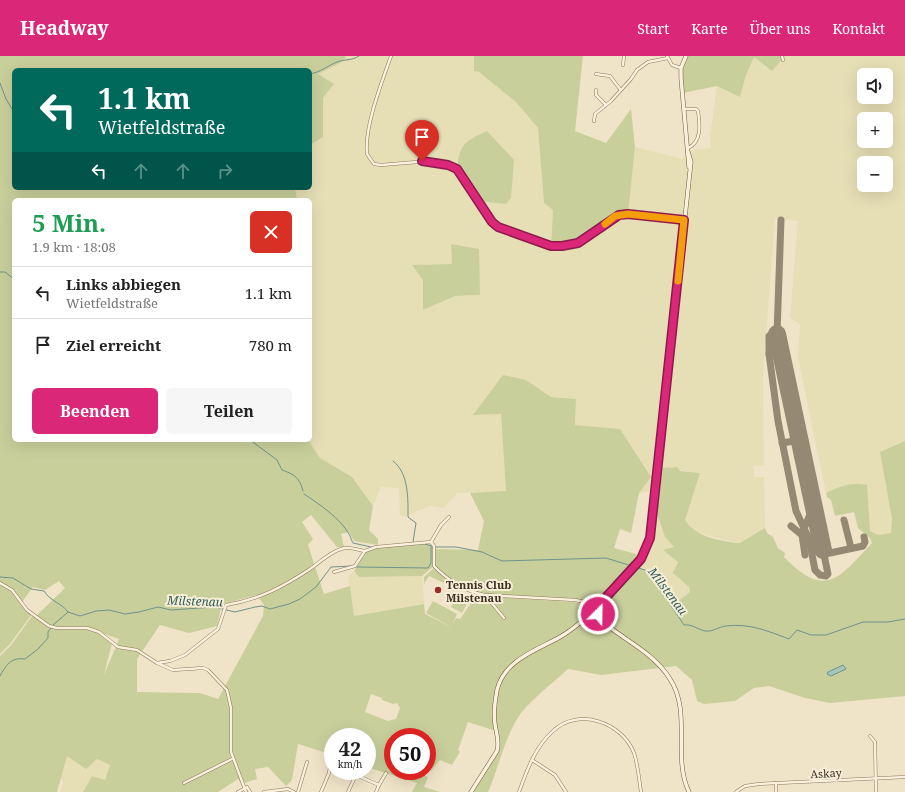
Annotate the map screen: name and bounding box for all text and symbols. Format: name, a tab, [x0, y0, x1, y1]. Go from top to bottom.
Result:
text: Headway	[20, 15, 108, 41]
text: Start	[637, 19, 669, 38]
text: Karte	[691, 19, 728, 38]
text: Über uns	[750, 19, 810, 38]
text: Kontakt	[832, 19, 885, 38]
map controls	[857, 68, 893, 192]
button: sound	[857, 68, 893, 104]
text: 1.1 km	[98, 79, 191, 117]
icon: left	[32, 84, 84, 136]
button: +	[857, 112, 893, 148]
text: Wietfeldstraße	[98, 115, 225, 139]
pin	[405, 120, 439, 161]
icon: arrive	[411, 126, 433, 148]
button: −	[857, 156, 893, 192]
icon: left	[88, 160, 110, 182]
icon: ahead	[130, 160, 152, 182]
icon: ahead	[172, 160, 194, 182]
icon: right	[214, 160, 236, 182]
text: 5 Min.	[32, 206, 106, 239]
button: close	[250, 211, 292, 253]
text: 1.9 km · 18:08	[32, 238, 116, 256]
text: Links abbiegen	[66, 274, 181, 294]
icon: left	[32, 282, 54, 304]
text: 1.1 km	[245, 283, 292, 303]
text: Wietfeldstraße	[66, 294, 158, 312]
icon: arrive	[32, 334, 54, 356]
text: Ziel erreicht	[66, 335, 161, 355]
text: 780 m	[249, 335, 292, 355]
button: Beenden	[32, 388, 158, 434]
button: Teilen	[166, 388, 292, 434]
water label: Milstenau	[644, 563, 692, 618]
place label: Tennis Club Milstenau	[446, 577, 511, 605]
marker: Tennis Club Milstenau	[433, 585, 443, 595]
water label: Milstenau	[166, 591, 223, 610]
position arrow	[577, 593, 619, 635]
speed limit sign: 50	[384, 728, 436, 780]
text: 42	[339, 735, 361, 762]
text: km/h	[338, 757, 362, 771]
street label: Askay	[810, 765, 843, 781]

